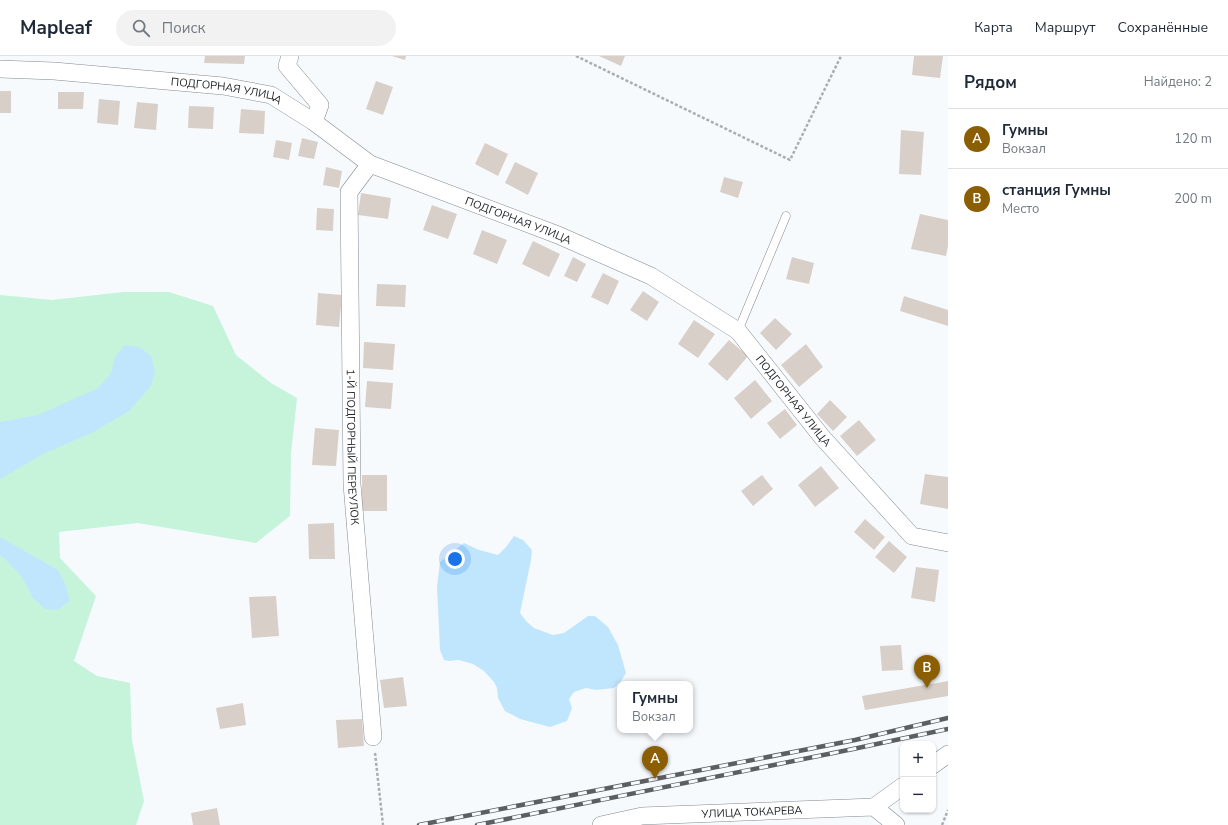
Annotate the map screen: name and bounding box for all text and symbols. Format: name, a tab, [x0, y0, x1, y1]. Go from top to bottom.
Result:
search box	[116, 10, 396, 46]
text: Mapleaf	[20, 15, 92, 41]
icon: search	[130, 17, 152, 39]
text: Поиск	[162, 18, 205, 38]
text: Карта	[974, 18, 1013, 37]
text: Маршрут	[1035, 18, 1096, 37]
text: Сохранённые	[1118, 18, 1208, 37]
text: Рядом	[964, 71, 1017, 94]
text: Найдено: 2	[1144, 73, 1212, 91]
street label: ПОДГОРНАЯ УЛИЦА	[170, 74, 285, 108]
text: Гумны	[1002, 120, 1048, 140]
text: A	[972, 130, 982, 148]
text: 120 m	[1174, 130, 1212, 148]
text: Вокзал	[1002, 140, 1046, 158]
text: станция Гумны	[1002, 180, 1111, 200]
text: B	[973, 190, 981, 208]
text: 200 m	[1174, 190, 1212, 208]
street label: ПОДГОРНАЯ УЛИЦА	[463, 193, 574, 248]
text: Место	[1002, 200, 1039, 218]
street label: ПОДГОРНАЯ УЛИЦА	[752, 352, 835, 450]
street label: 1-Й ПОДГОРНЫЙ ПЕРЕУЛОК	[343, 369, 363, 526]
your location	[445, 549, 465, 569]
pin: B	[914, 655, 940, 688]
popup	[617, 681, 693, 733]
text: Гумны	[632, 688, 678, 708]
text: Вокзал	[632, 708, 676, 726]
map controls	[900, 741, 936, 813]
button: +	[900, 741, 936, 777]
pin: A	[642, 746, 668, 779]
button: −	[900, 777, 936, 813]
street label: УЛИЦА ТОКАРЕВА	[700, 802, 803, 821]

